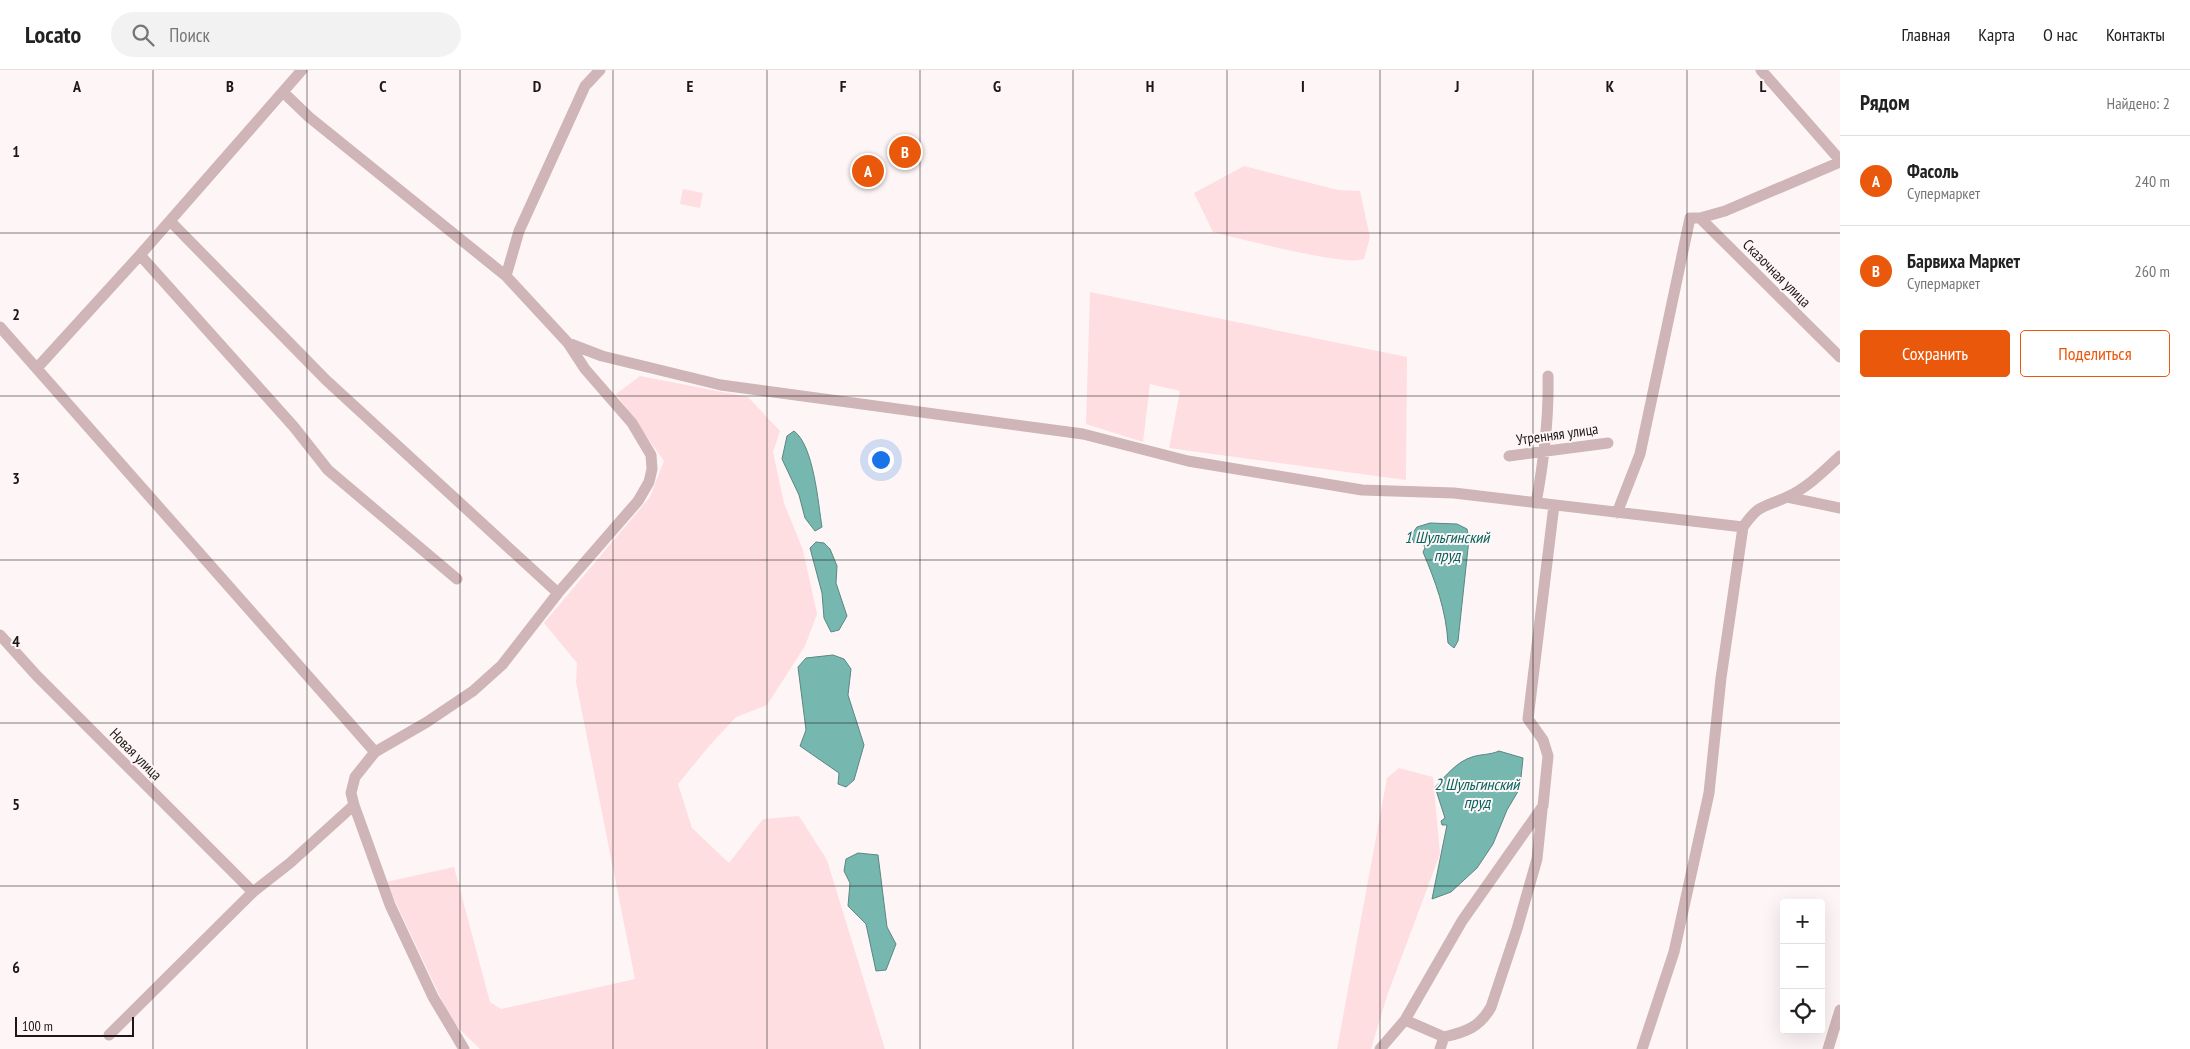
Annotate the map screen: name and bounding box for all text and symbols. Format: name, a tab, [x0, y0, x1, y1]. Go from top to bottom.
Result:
search box	[111, 12, 461, 57]
text: Locato	[25, 19, 81, 50]
icon: search	[129, 21, 157, 49]
text: Поиск	[169, 23, 210, 47]
text: Главная	[1902, 23, 1950, 46]
text: Карта	[1978, 23, 2015, 46]
text: О нас	[2043, 23, 2078, 46]
text: Контакты	[2106, 23, 2165, 46]
text: A	[72, 76, 82, 96]
text: B	[226, 76, 234, 96]
text: C	[379, 76, 387, 96]
text: D	[533, 76, 542, 96]
text: E	[687, 76, 694, 96]
text: F	[840, 76, 847, 96]
text: G	[993, 76, 1001, 96]
text: H	[1146, 76, 1154, 96]
text: I	[1301, 76, 1305, 96]
text: J	[1454, 76, 1459, 96]
text: K	[1606, 76, 1615, 96]
text: L	[1760, 76, 1767, 96]
text: Рядом	[1860, 89, 1910, 116]
text: Найдено: 2	[2107, 93, 2170, 113]
pin: B	[889, 133, 921, 171]
text: 1	[12, 141, 20, 161]
pin: A	[852, 152, 884, 190]
text: Фасоль	[1907, 159, 1958, 183]
text: A	[1872, 171, 1880, 191]
text: 240 m	[2135, 171, 2170, 191]
text: Супермаркет	[1907, 183, 1980, 203]
street label: Сказочная улица	[1739, 235, 1815, 311]
text: Барвиха Маркет	[1907, 249, 2020, 273]
text: B	[1872, 261, 1880, 281]
text: 260 m	[2135, 261, 2170, 281]
text: Супермаркет	[1907, 273, 1980, 293]
text: 2	[12, 304, 20, 324]
button: Сохранить	[1860, 330, 2010, 377]
button: Поделиться	[2020, 330, 2170, 377]
street label: Утренняя улица	[1515, 419, 1599, 449]
your location	[868, 447, 894, 473]
text: 3	[12, 468, 20, 488]
water label: 1 Шульгинский пруд	[1405, 527, 1491, 565]
text: 4	[12, 631, 20, 651]
street label: Новая улица	[106, 724, 166, 784]
water label: 2 Шульгинский пруд	[1435, 774, 1521, 812]
text: 5	[12, 794, 20, 814]
map controls	[1780, 899, 1825, 1034]
button: +	[1780, 899, 1825, 944]
button: −	[1780, 944, 1825, 989]
text: 6	[12, 957, 20, 977]
button: locate	[1780, 989, 1825, 1034]
scale bar	[15, 1014, 134, 1037]
text: 100 m	[22, 1017, 53, 1035]

